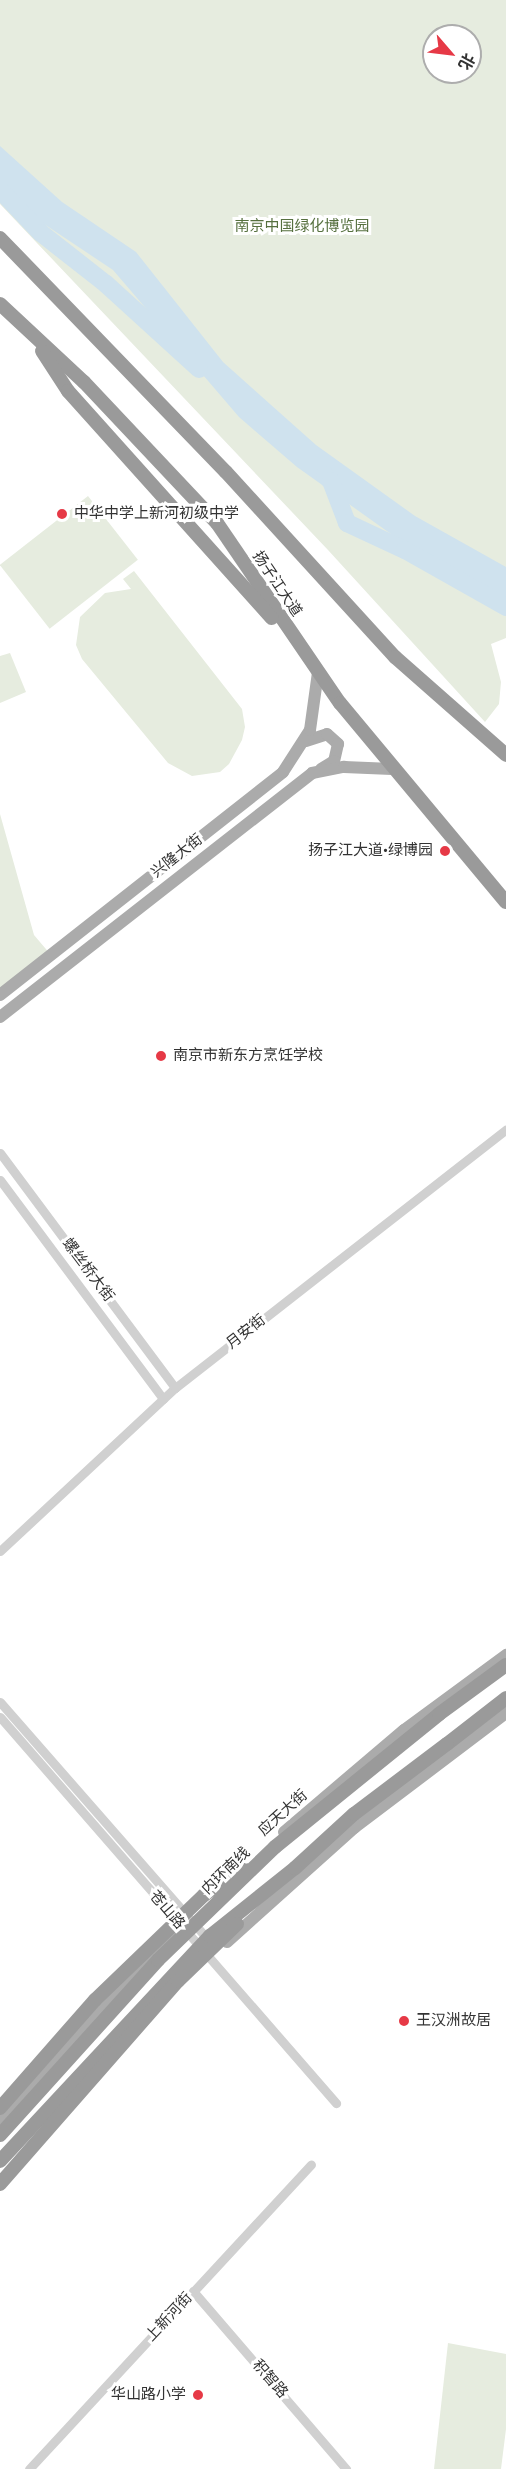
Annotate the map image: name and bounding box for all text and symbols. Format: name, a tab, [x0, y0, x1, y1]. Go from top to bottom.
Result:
north arrow	[422, 24, 482, 84]
text: 北	[454, 50, 479, 73]
park label: 南京中国绿化博览园	[235, 218, 369, 236]
place label: 中华中学上新河初级中学	[74, 505, 239, 523]
marker: 中华中学上新河初级中学	[55, 507, 69, 521]
street label: 扬子江大道	[249, 548, 305, 620]
street label: 兴隆大街	[148, 830, 206, 882]
place label: 扬子江大道·绿博园	[308, 842, 433, 860]
marker: 扬子江大道·绿博园	[438, 844, 452, 858]
place label: 南京市新东方烹饪学校	[173, 1047, 323, 1065]
marker: 南京市新东方烹饪学校	[154, 1049, 168, 1063]
street label: 螺丝桥大街	[58, 1235, 118, 1305]
street label: 月安街	[223, 1311, 269, 1353]
street label: 应天大街	[255, 1786, 311, 1840]
street label: 内环南线	[198, 1844, 254, 1898]
street label: 苍山路	[145, 1887, 189, 1933]
place label: 王汉洲故居	[416, 2012, 491, 2030]
marker: 王汉洲故居	[397, 2014, 411, 2028]
street label: 上新河街	[142, 2289, 196, 2345]
street label: 积智路	[248, 2356, 292, 2402]
place label: 华山路小学	[111, 2386, 186, 2404]
marker: 华山路小学	[191, 2388, 205, 2402]

